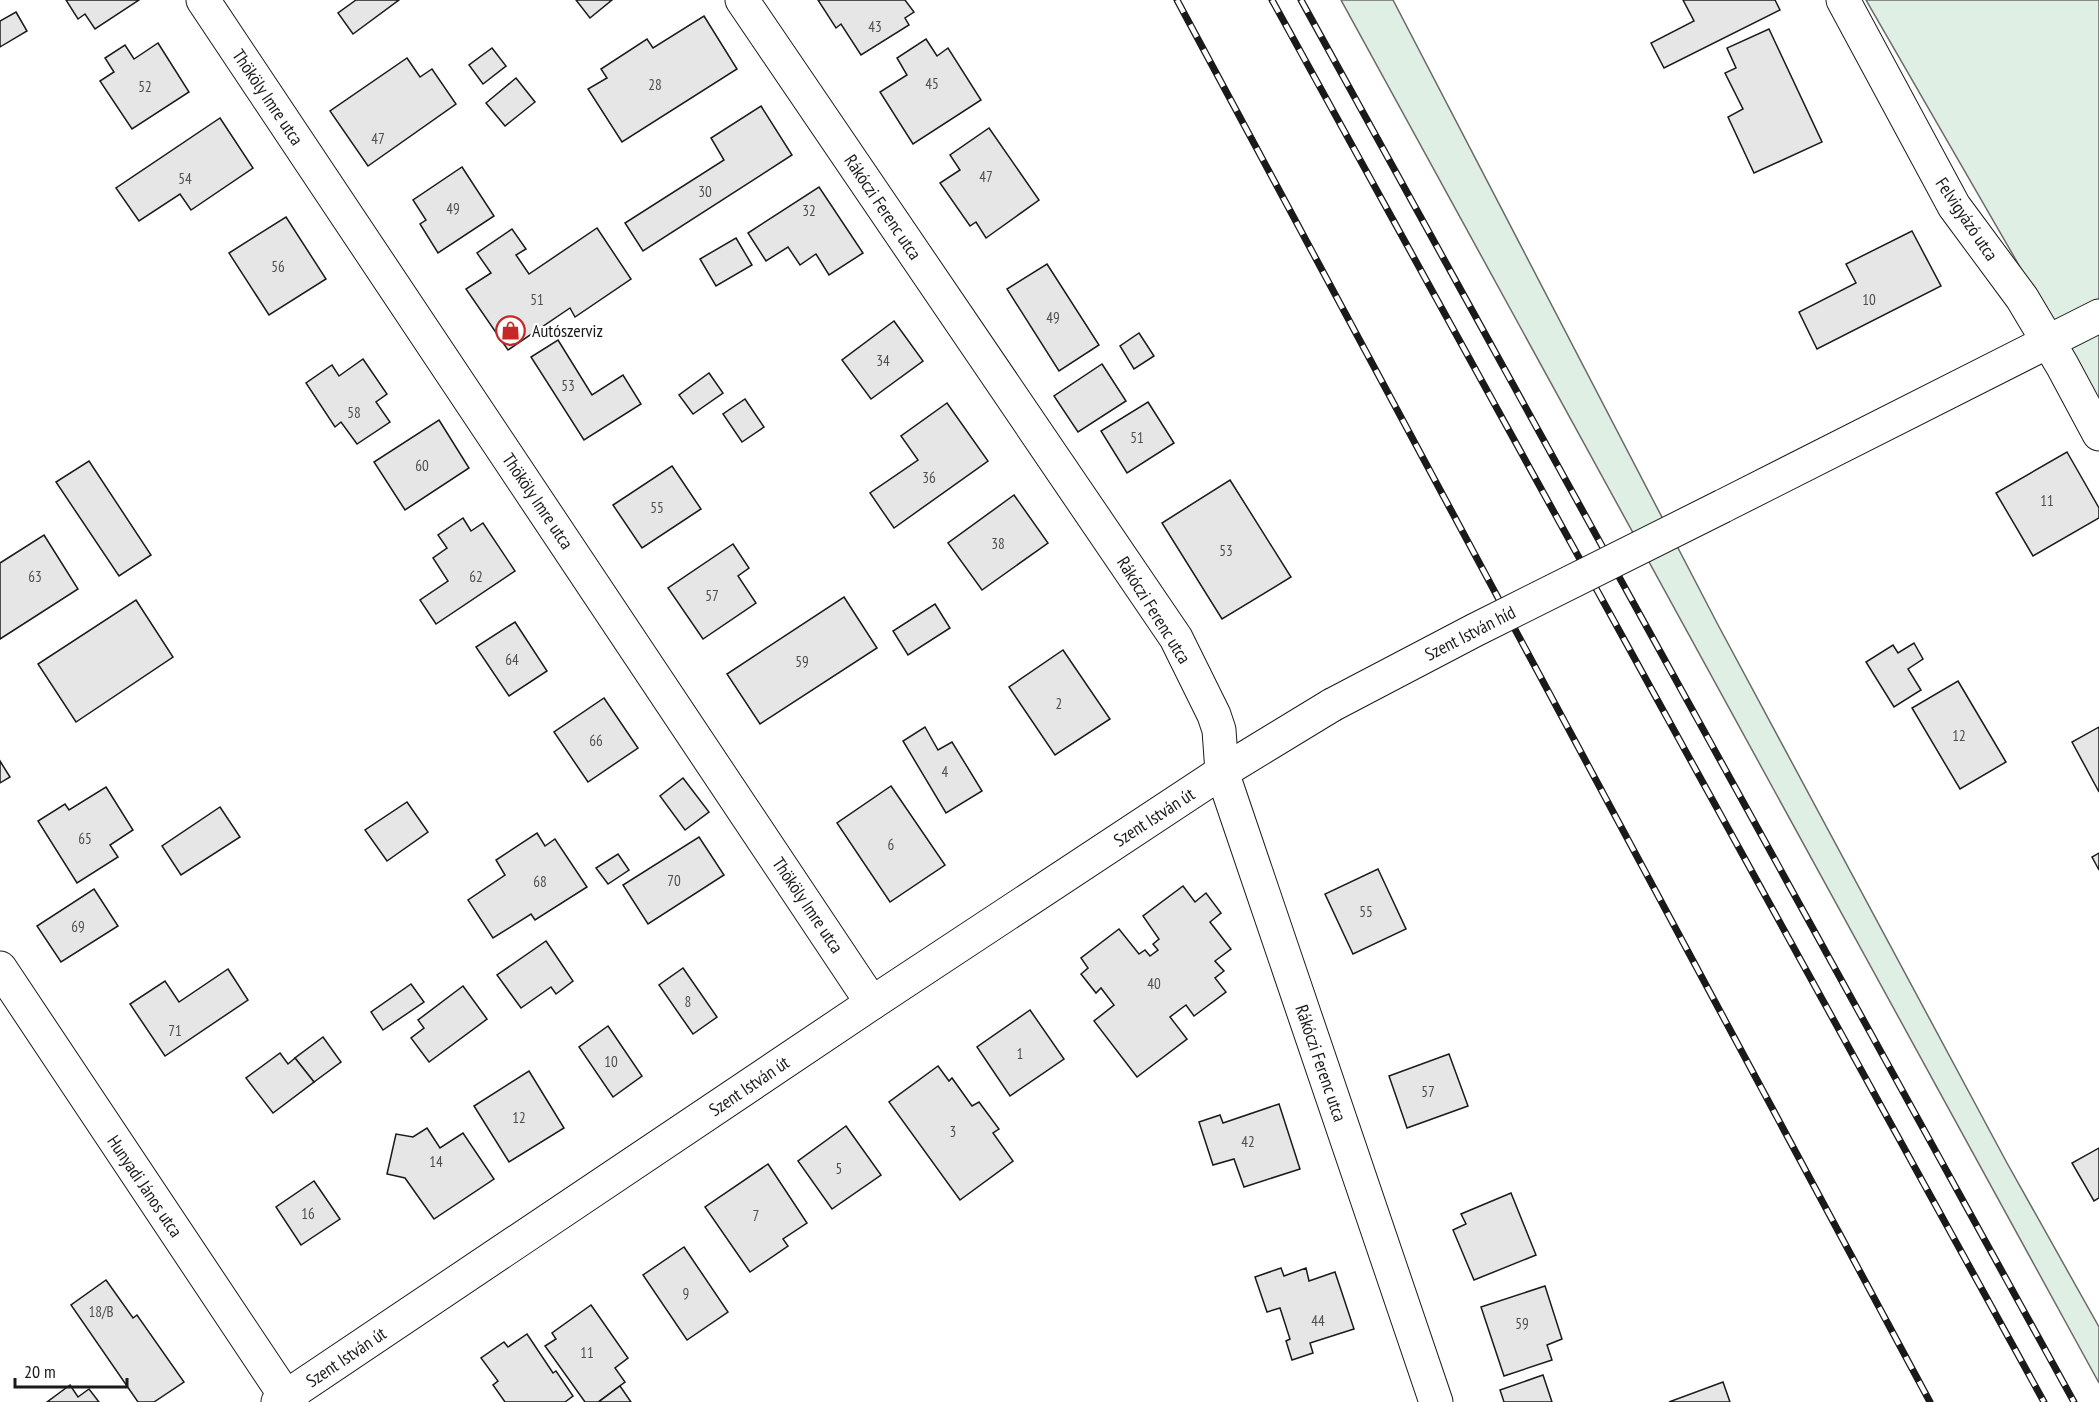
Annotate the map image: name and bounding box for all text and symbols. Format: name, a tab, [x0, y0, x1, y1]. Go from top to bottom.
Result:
house number: 43	[868, 17, 882, 36]
street label: Thököly Imre utca	[227, 45, 309, 149]
house number: 45	[925, 74, 939, 93]
house number: 28	[648, 75, 662, 94]
house number: 52	[138, 77, 152, 96]
house number: 47	[371, 129, 385, 148]
street label: Rákóczi Ferenc utca	[839, 150, 927, 264]
house number: 47	[979, 167, 993, 186]
house number: 54	[178, 169, 192, 188]
street label: Felvigyázó utca	[1931, 173, 2003, 265]
house number: 30	[698, 182, 712, 201]
house number: 49	[446, 199, 460, 218]
house number: 32	[802, 201, 816, 220]
house number: 56	[271, 257, 285, 276]
house number: 51	[530, 290, 544, 309]
house number: 10	[1862, 290, 1876, 309]
house number: 49	[1046, 308, 1060, 327]
shop icon: Autószerviz	[495, 314, 527, 346]
place label: Autószerviz	[532, 319, 603, 342]
house number: 34	[876, 351, 890, 370]
house number: 53	[561, 376, 575, 395]
house number: 58	[347, 403, 361, 422]
house number: 51	[1130, 428, 1144, 447]
street label: Thököly Imre utca	[497, 449, 579, 553]
house number: 60	[415, 456, 429, 475]
house number: 36	[922, 468, 936, 487]
house number: 11	[2040, 491, 2054, 510]
house number: 55	[650, 498, 664, 517]
house number: 38	[991, 534, 1005, 553]
house number: 53	[1219, 541, 1233, 560]
street label: Rákóczi Ferenc utca	[1112, 552, 1196, 668]
house number: 63	[28, 567, 42, 586]
house number: 62	[469, 567, 483, 586]
house number: 57	[705, 586, 719, 605]
street label: Szent István híd	[1421, 600, 1519, 666]
house number: 64	[505, 650, 519, 669]
house number: 59	[795, 652, 809, 671]
house number: 2	[1056, 694, 1062, 713]
house number: 12	[1952, 726, 1966, 745]
house number: 66	[589, 731, 603, 750]
house number: 4	[942, 762, 949, 781]
street label: Szent István út	[1109, 782, 1199, 852]
house number: 65	[78, 829, 92, 848]
house number: 6	[888, 835, 895, 854]
street label: Thököly Imre utca	[767, 853, 849, 957]
house number: 70	[667, 871, 681, 890]
house number: 68	[533, 872, 547, 891]
house number: 55	[1359, 902, 1373, 921]
house number: 69	[71, 917, 85, 936]
house number: 40	[1147, 974, 1161, 993]
house number: 8	[685, 992, 691, 1011]
street label: Rákóczi Ferenc utca	[1290, 1002, 1352, 1124]
house number: 71	[168, 1021, 182, 1040]
house number: 1	[1017, 1044, 1023, 1063]
street label: Szent István út	[704, 1051, 794, 1121]
house number: 10	[604, 1052, 618, 1071]
house number: 57	[1421, 1082, 1435, 1101]
house number: 12	[512, 1108, 526, 1127]
house number: 3	[950, 1122, 956, 1141]
street label: Hunyadi János utca	[102, 1131, 188, 1241]
house number: 42	[1241, 1132, 1255, 1151]
house number: 14	[429, 1152, 443, 1171]
house number: 5	[836, 1159, 842, 1178]
house number: 16	[301, 1204, 315, 1223]
house number: 7	[753, 1206, 759, 1225]
house number: 9	[683, 1284, 689, 1303]
house number: 18/B	[89, 1302, 114, 1321]
house number: 44	[1311, 1311, 1325, 1330]
house number: 59	[1515, 1314, 1529, 1333]
street label: Szent István út	[301, 1322, 391, 1392]
house number: 11	[580, 1343, 594, 1362]
scale bar	[15, 1351, 128, 1389]
text: 20 m	[24, 1360, 56, 1383]

